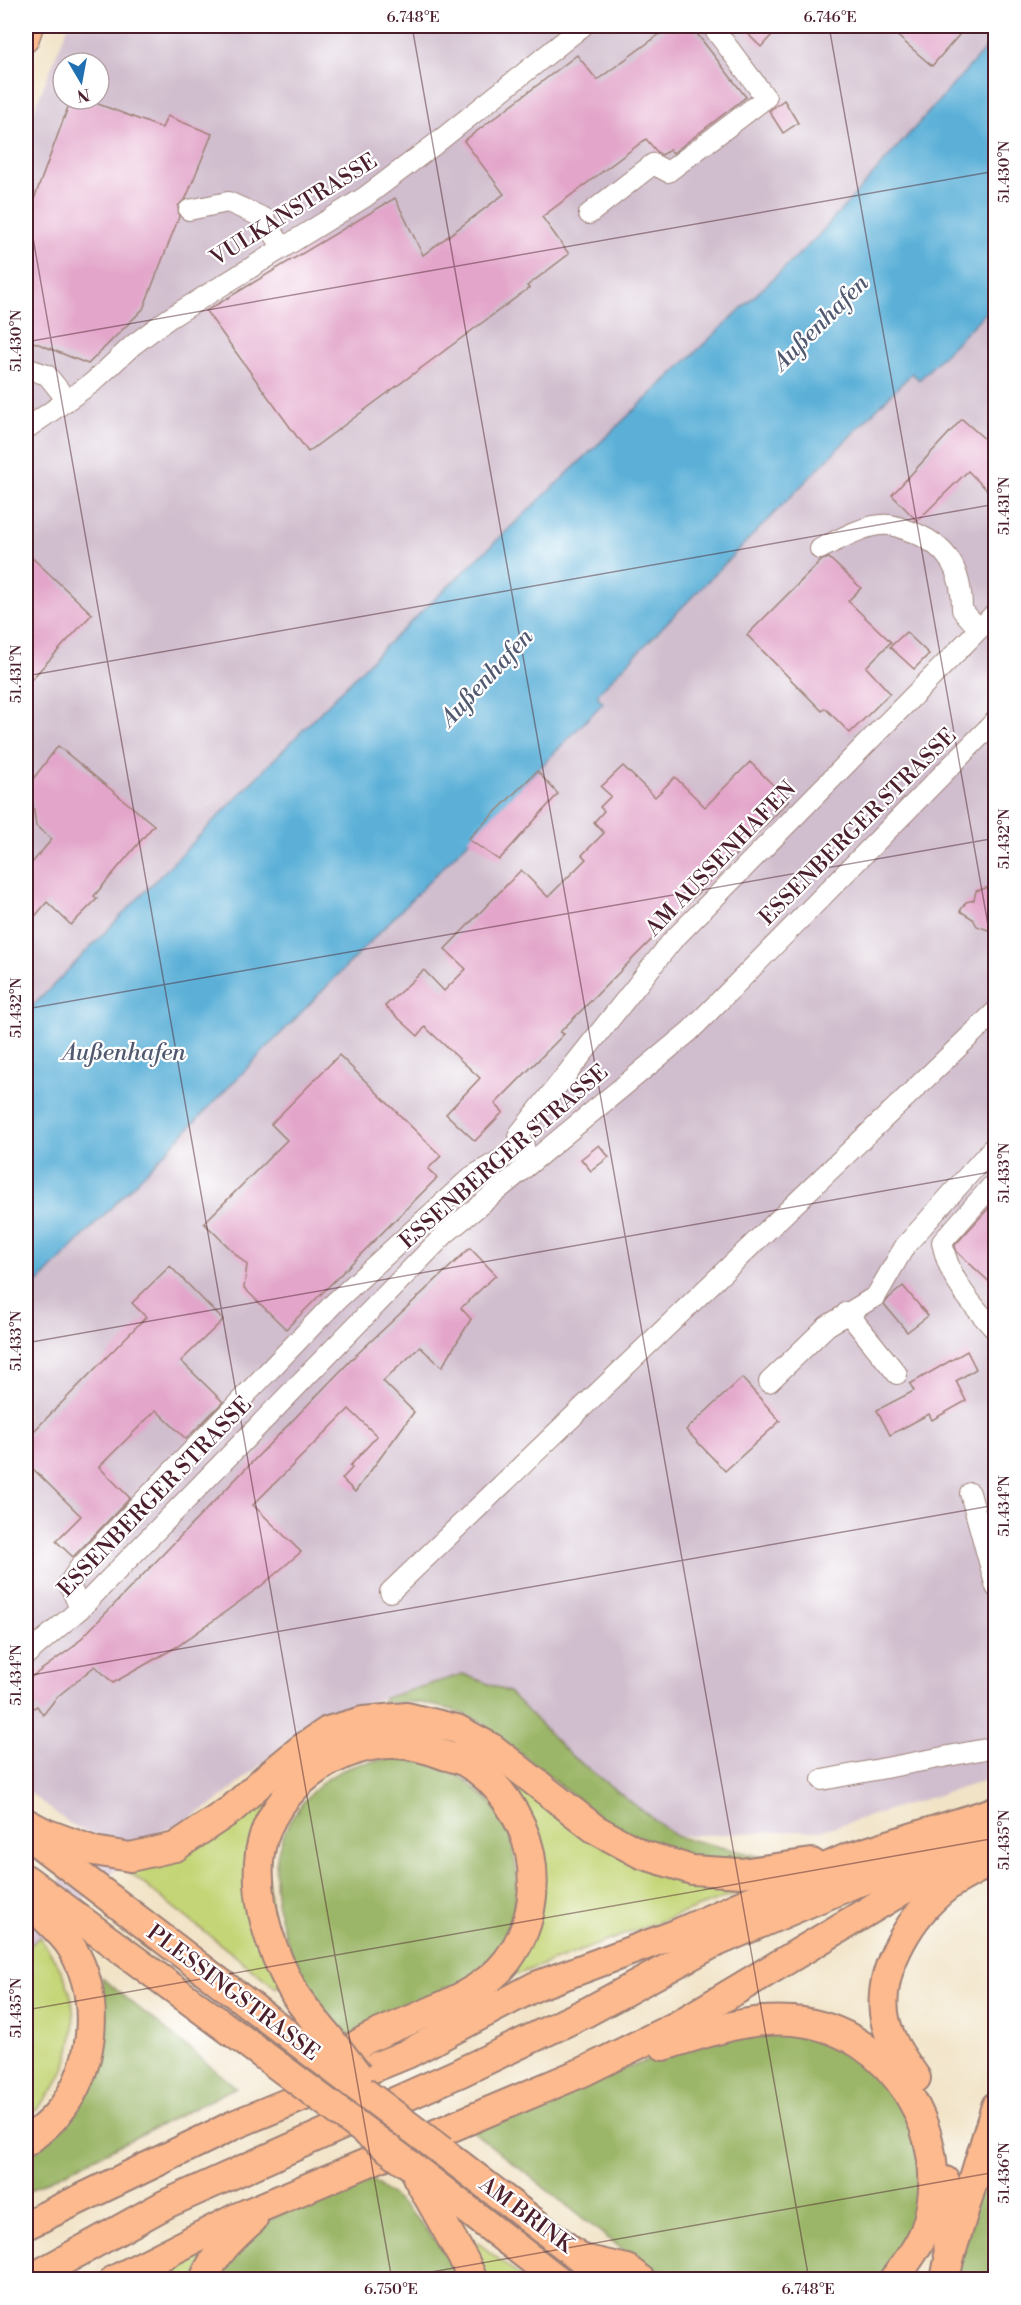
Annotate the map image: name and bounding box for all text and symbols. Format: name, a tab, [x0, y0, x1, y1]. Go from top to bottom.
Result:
text: 6.748°E	[386, 8, 440, 27]
text: 6.746°E	[803, 8, 857, 27]
north arrow	[51, 51, 111, 111]
text: N	[75, 84, 91, 106]
text: 51.430°N	[995, 141, 1014, 203]
street label: VULKANSTRASSE	[205, 148, 382, 273]
water label: Außenhafen	[765, 268, 876, 379]
text: 51.430°N	[7, 310, 26, 372]
text: 51.431°N	[995, 477, 1014, 535]
water label: Außenhafen	[432, 622, 540, 736]
text: 51.431°N	[7, 645, 26, 703]
street label: ESSENBERGER STRASSE	[754, 723, 962, 931]
street label: AM AUSSENHAFEN	[639, 776, 802, 943]
text: 51.432°N	[995, 809, 1014, 869]
text: 51.432°N	[7, 978, 26, 1038]
water label: Außenhafen	[59, 1038, 186, 1068]
street label: ESSENBERGER STRASSE	[394, 1059, 614, 1255]
text: 51.433°N	[995, 1143, 1014, 1203]
text: 51.433°N	[7, 1311, 26, 1371]
street label: ESSENBERGER STRASSE	[52, 1391, 258, 1603]
text: 51.434°N	[995, 1475, 1014, 1537]
text: 51.434°N	[7, 1644, 26, 1706]
text: 51.435°N	[995, 1810, 1014, 1870]
street label: PLESSINGSTRASSE	[141, 1919, 325, 2067]
text: 51.435°N	[7, 1978, 26, 2038]
text: 51.436°N	[995, 2142, 1014, 2204]
street label: AM BRINK	[473, 2170, 580, 2260]
text: 6.750°E	[364, 2280, 418, 2299]
text: 6.748°E	[781, 2280, 835, 2299]

